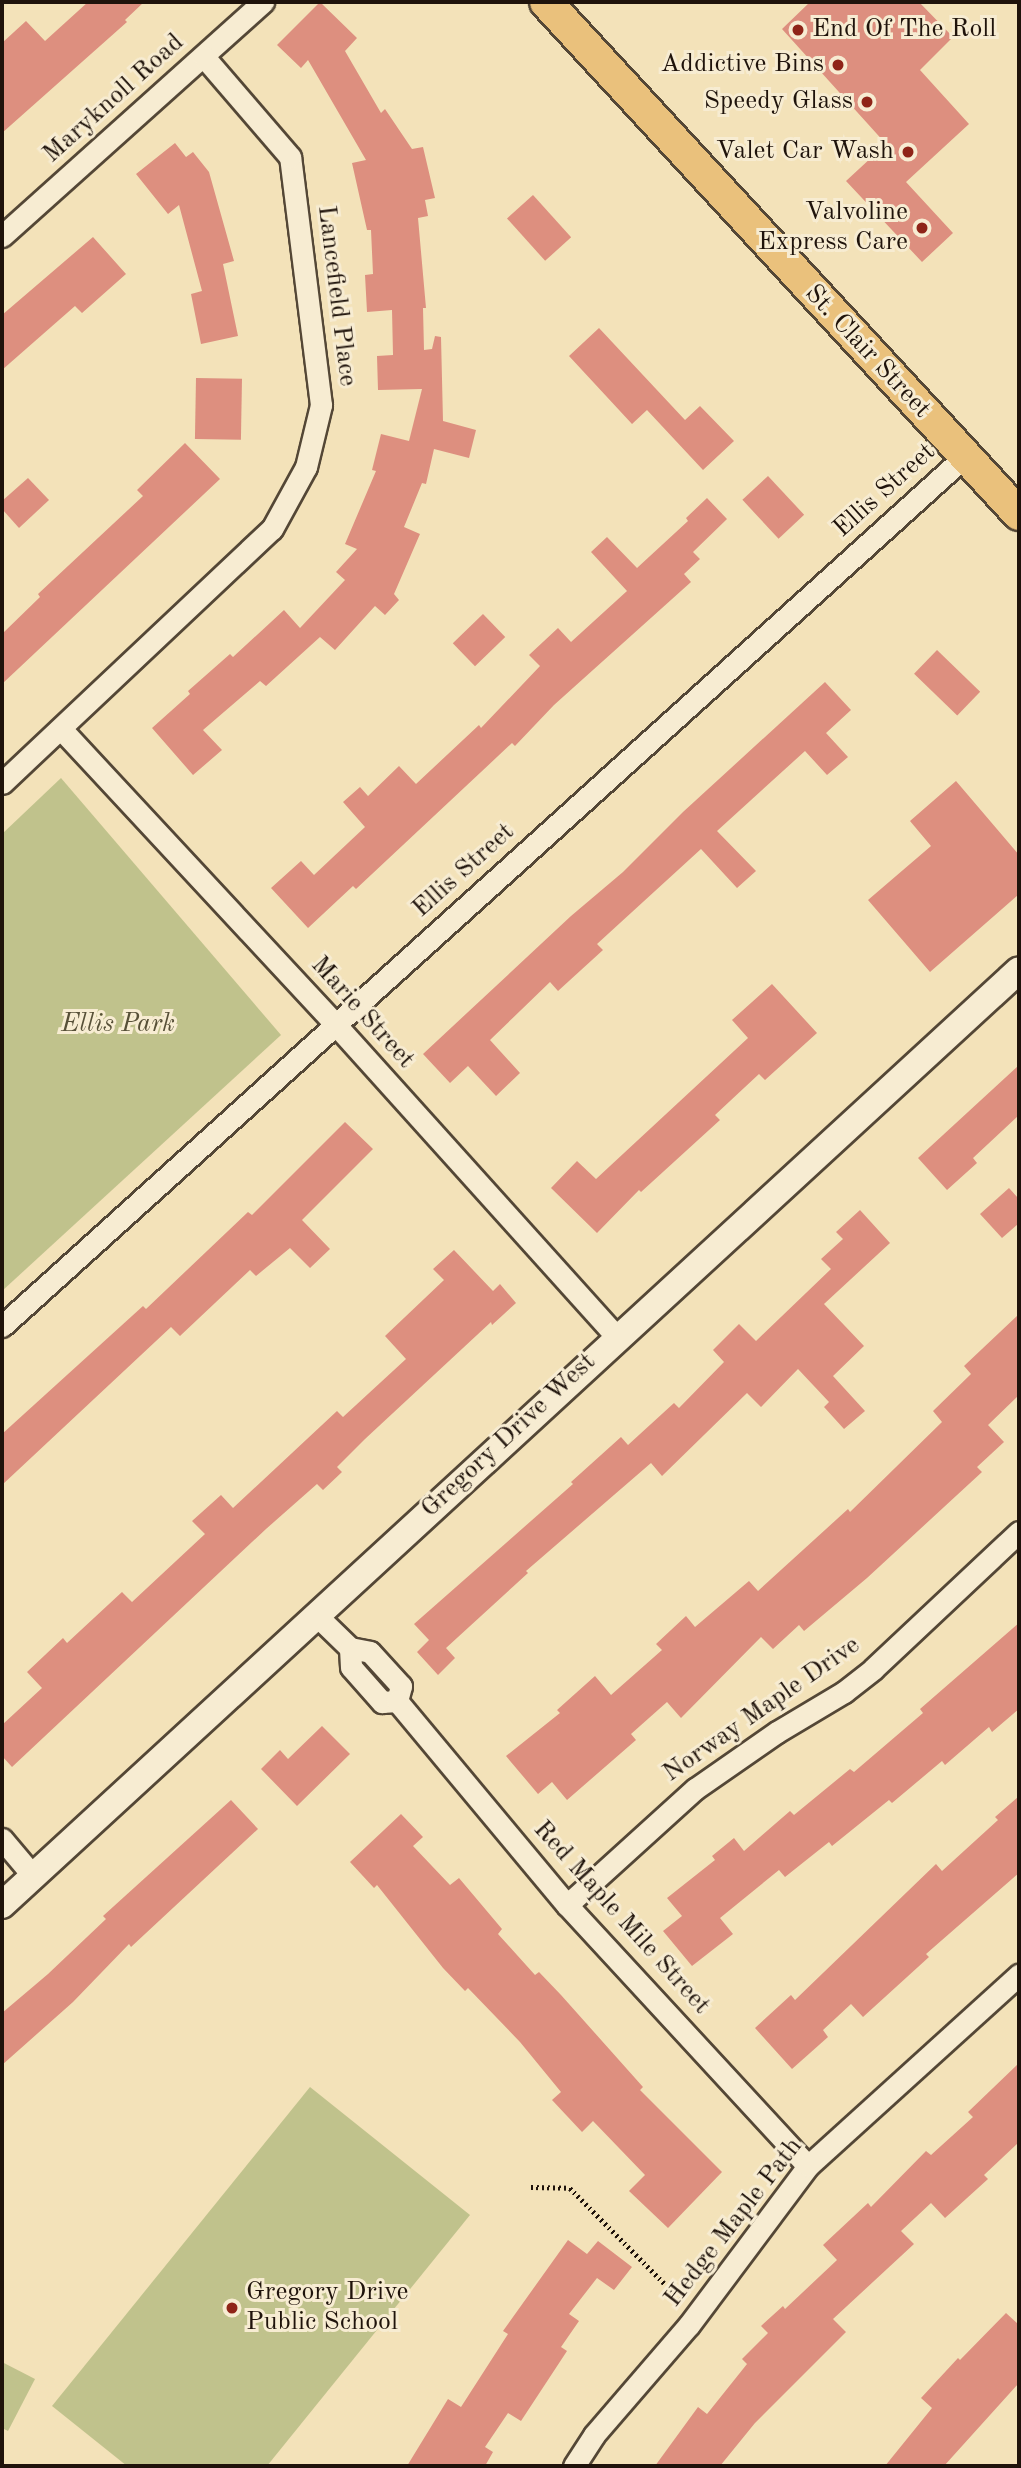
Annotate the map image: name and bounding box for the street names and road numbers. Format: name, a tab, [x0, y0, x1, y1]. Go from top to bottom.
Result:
street label: Maryknoll Road	[37, 28, 191, 170]
street label: Lancefield Place	[309, 204, 363, 388]
street label: St. Clair Street	[797, 279, 937, 425]
street label: Ellis Street	[828, 437, 942, 545]
street label: Ellis Street	[407, 817, 521, 925]
street label: Marie Street	[303, 950, 421, 1076]
street label: Gregory Drive West	[415, 1347, 603, 1525]
street label: Norway Maple Drive	[658, 1630, 866, 1790]
street label: Red Maple Mile Street	[526, 1815, 716, 2021]
street label: Hedge Maple Path	[658, 2132, 810, 2314]

